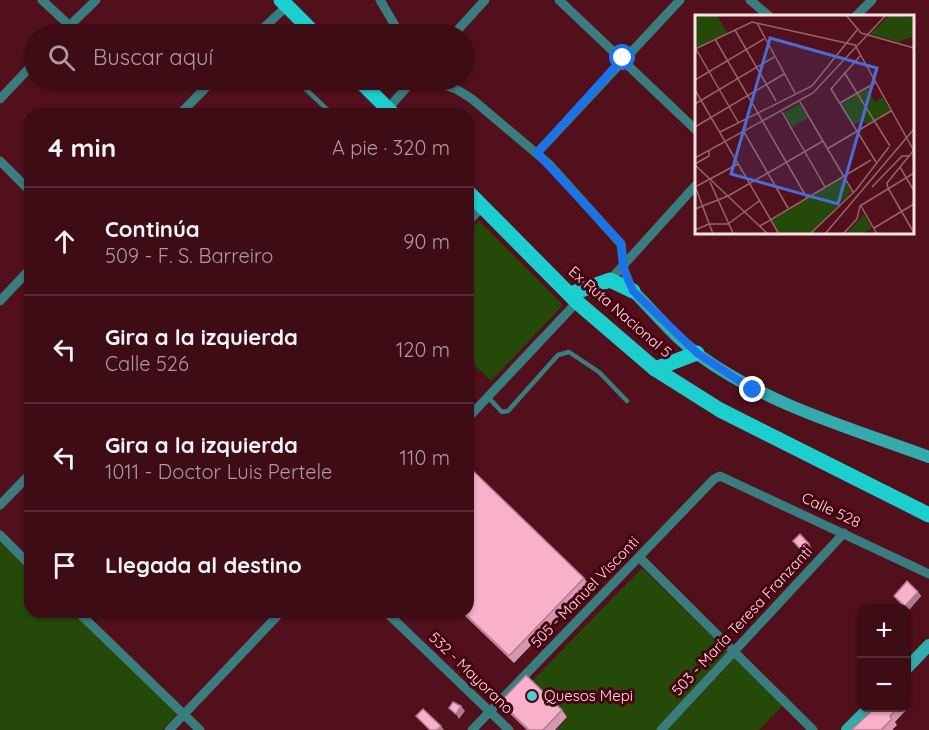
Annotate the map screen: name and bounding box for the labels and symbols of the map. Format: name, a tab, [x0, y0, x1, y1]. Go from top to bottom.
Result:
inset map	[695, 15, 914, 234]
route start	[609, 44, 635, 70]
street label: Ex Ruta Nacional 5	[565, 262, 676, 361]
route end	[739, 376, 765, 402]
street label: Calle 528	[799, 488, 864, 531]
street label: 505 - Manuel Visconti	[526, 532, 643, 652]
street label: 503 - María Teresa Franzanti	[667, 542, 816, 699]
street label: 532 - Mayorano	[425, 628, 517, 718]
place label: Quesos Mepi	[544, 686, 633, 705]
marker: Quesos Mepi	[525, 689, 539, 703]

